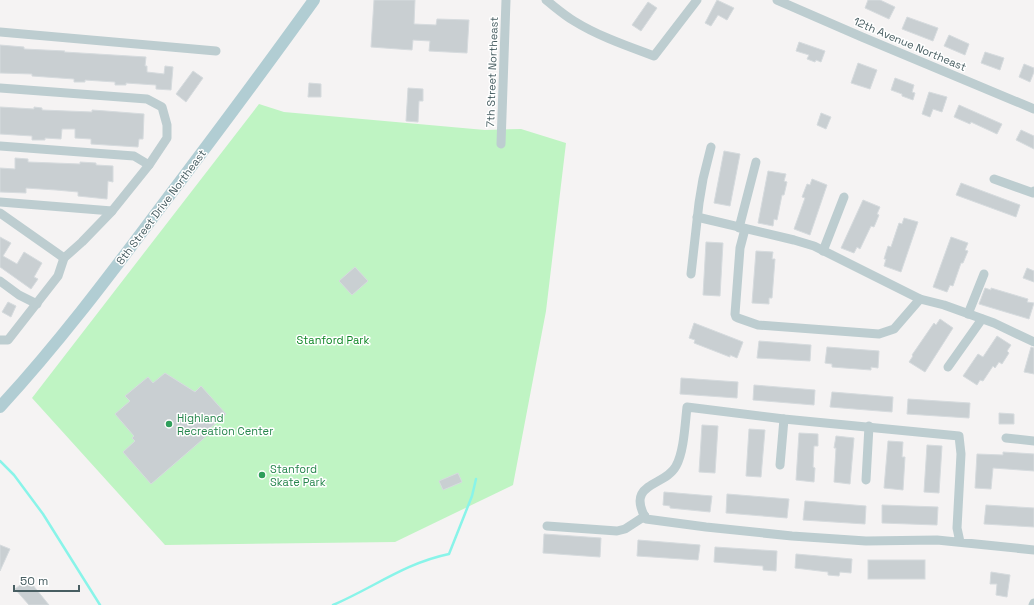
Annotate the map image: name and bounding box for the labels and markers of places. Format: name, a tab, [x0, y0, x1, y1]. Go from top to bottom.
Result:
place label: Highland Recreation Center	[177, 411, 273, 438]
marker: Highland Recreation Center	[164, 419, 174, 429]
place label: Stanford Skate Park	[270, 462, 326, 489]
marker: Stanford Skate Park	[257, 470, 267, 480]

